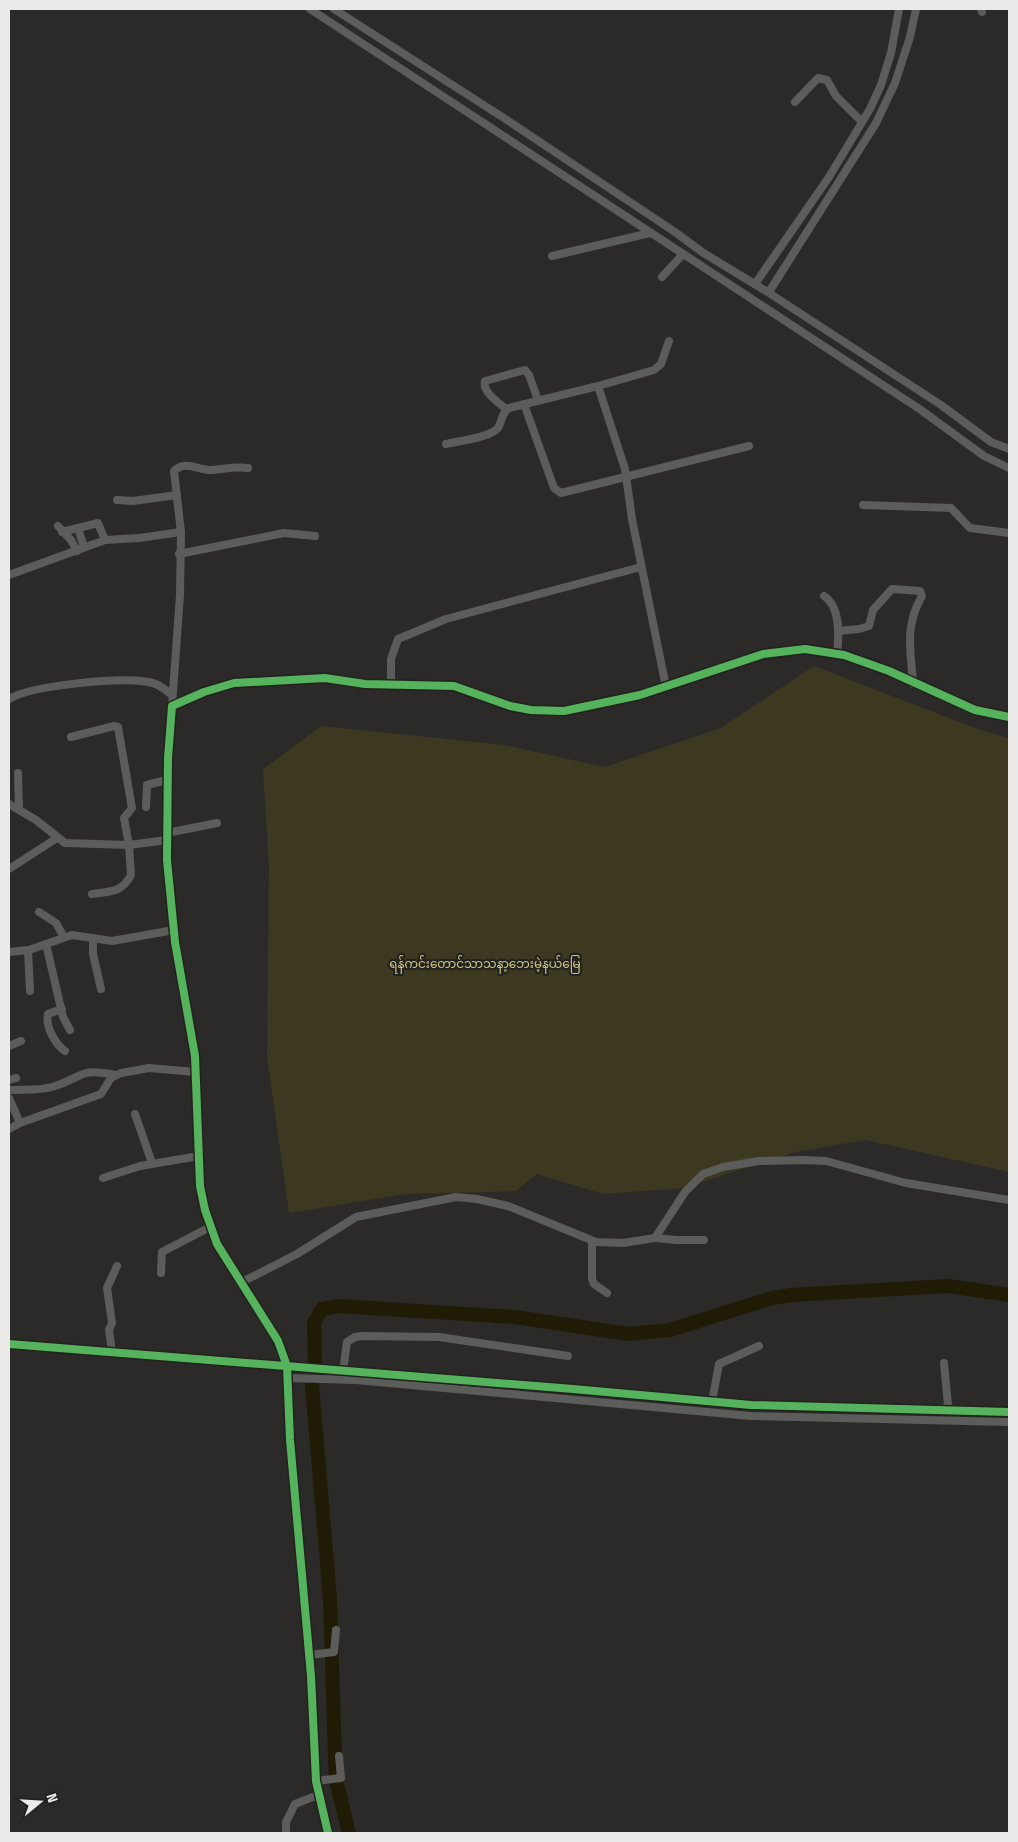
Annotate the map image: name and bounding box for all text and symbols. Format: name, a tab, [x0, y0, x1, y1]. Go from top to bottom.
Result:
park label: ရန်ကင်းတောင်သာသနာ့ဘေးမဲ့နယ်မြေ	[389, 955, 581, 974]
north arrow	[15, 1777, 65, 1827]
text: N	[43, 1792, 61, 1805]

